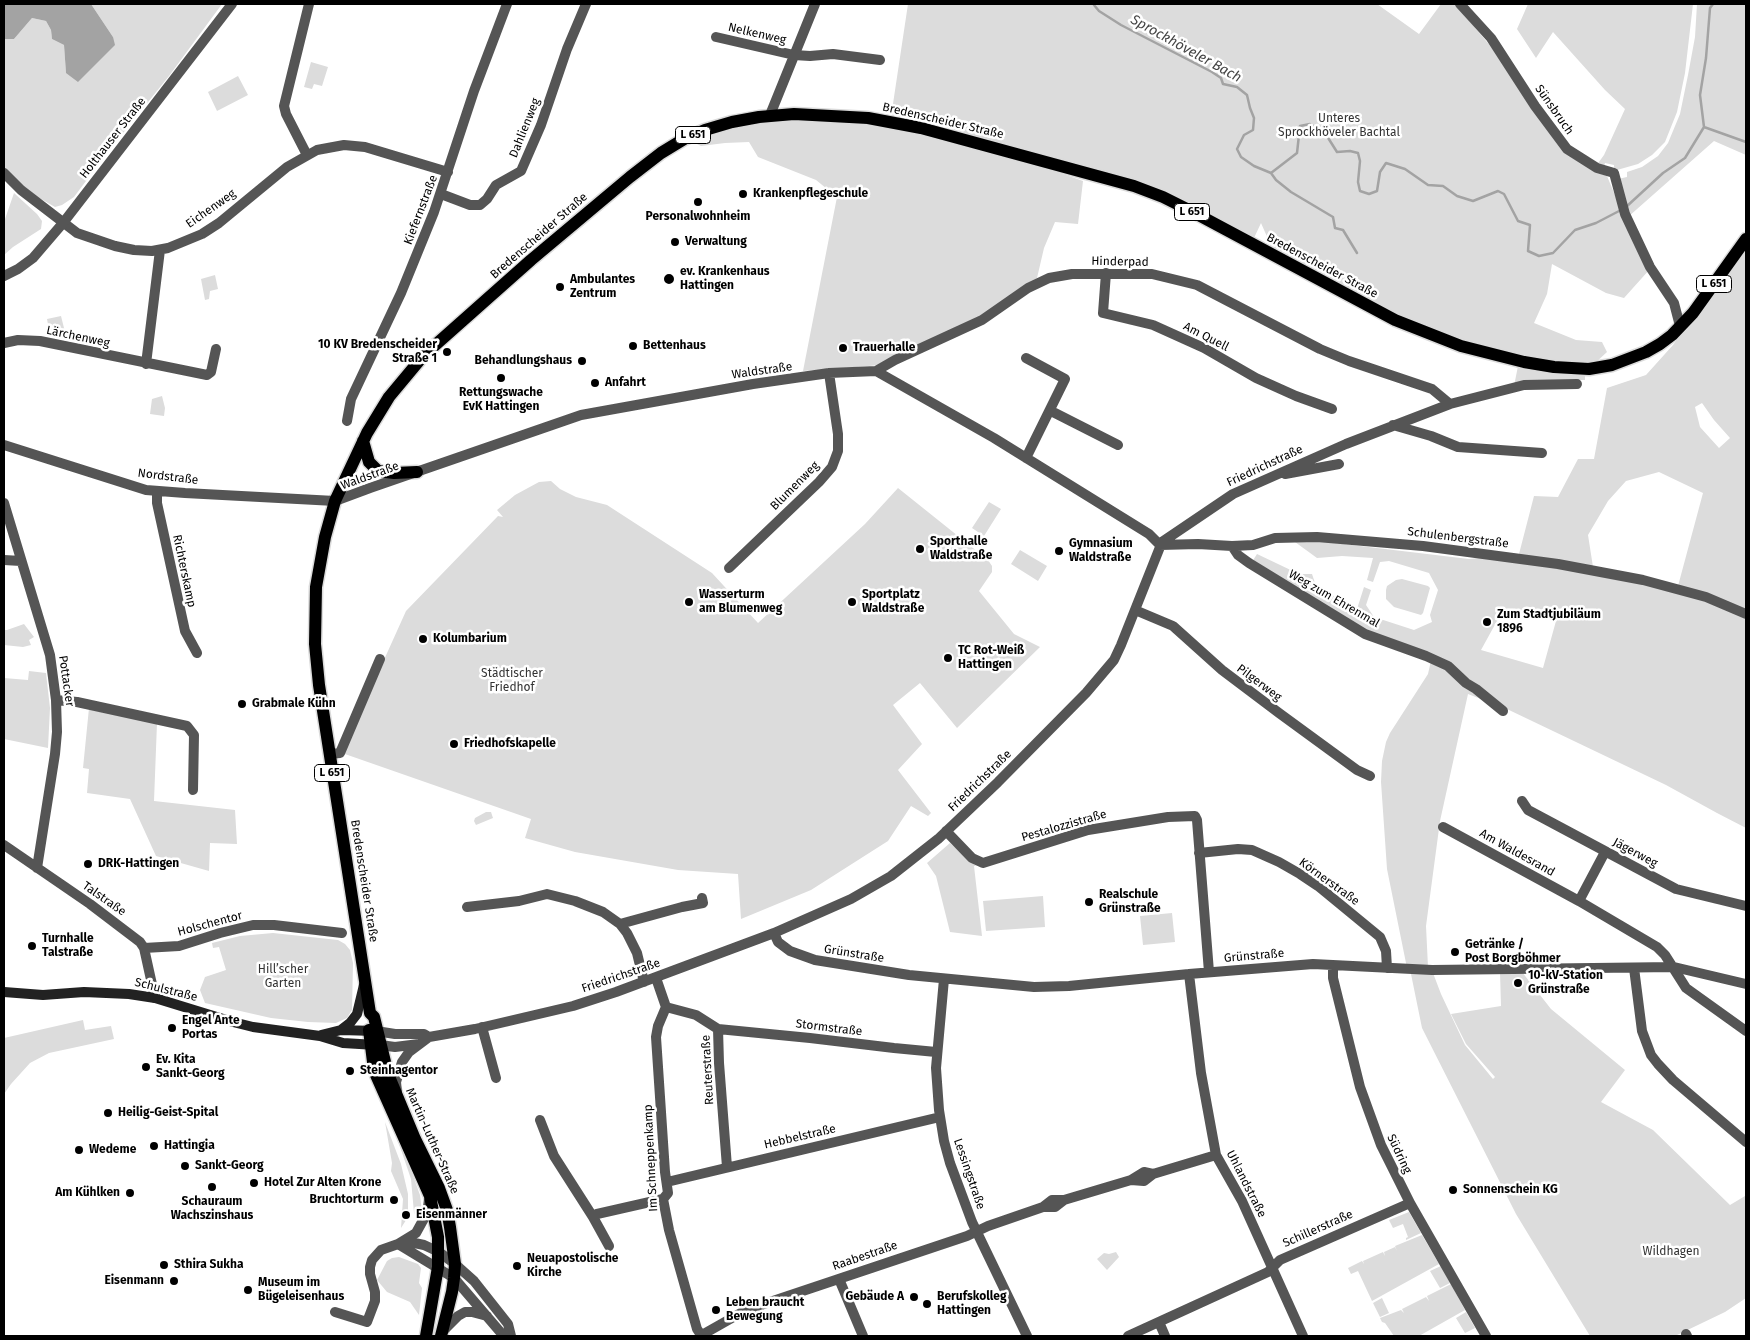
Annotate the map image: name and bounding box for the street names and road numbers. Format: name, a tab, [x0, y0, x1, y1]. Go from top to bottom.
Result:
street label: Nelkenweg	[727, 20, 787, 48]
street label: Sünsbruch	[1532, 82, 1576, 138]
street label: Holthauser Straße	[77, 95, 149, 181]
street label: Dahlienweg	[507, 96, 543, 160]
street label: Bredenscheider Straße	[881, 100, 1005, 142]
road number: L 651	[676, 126, 710, 144]
street label: Kiefernstraße	[401, 173, 441, 247]
street label: Eichenweg	[183, 187, 239, 231]
street label: Bredenscheider Straße	[488, 190, 590, 282]
road number: L 651	[1174, 203, 1210, 220]
street label: Bredenscheider Straße	[1264, 231, 1380, 301]
street label: Hinderpad	[1091, 254, 1149, 270]
road number: L 651	[1696, 276, 1732, 292]
street label: Am Quell	[1181, 319, 1231, 355]
street label: Lärchenweg	[45, 323, 111, 351]
street label: Waldstraße	[731, 360, 793, 382]
street label: Friedrichstraße	[1225, 442, 1305, 490]
street label: Waldstraße	[339, 459, 401, 493]
street label: Blumenweg	[768, 459, 822, 513]
street label: Nordstraße	[137, 466, 199, 488]
street label: Schulenbergstraße	[1407, 525, 1509, 551]
street label: Richterskamp	[169, 533, 199, 609]
street label: Weg zum Ehrenmal	[1286, 567, 1382, 631]
street label: Pottacker	[55, 654, 77, 708]
street label: Pilgerweg	[1234, 661, 1284, 705]
street label: Friedrichstraße	[945, 747, 1015, 815]
road number: L 651	[314, 764, 350, 781]
street label: Pestalozzistraße	[1020, 807, 1108, 845]
street label: Bredenscheider Straße	[347, 819, 381, 943]
street label: Am Waldesrand	[1477, 826, 1557, 880]
street label: Jägerweg	[1610, 835, 1660, 871]
street label: Körnerstraße	[1296, 855, 1362, 909]
street label: Talstraße	[79, 879, 129, 919]
street label: Holschentor	[176, 908, 244, 940]
street label: Grünstraße	[823, 942, 885, 966]
street label: Grünstraße	[1223, 946, 1285, 966]
street label: Friedrichstraße	[580, 956, 662, 996]
street label: Schulstraße	[133, 975, 199, 1005]
street label: Stormstraße	[795, 1017, 863, 1039]
street label: Reuterstraße	[699, 1035, 717, 1105]
street label: Martin-Luther-Straße	[402, 1086, 462, 1196]
street label: Im Schneppenkamp	[641, 1104, 661, 1212]
street label: Hebbelstraße	[763, 1122, 837, 1152]
street label: Südring	[1384, 1132, 1414, 1176]
street label: Lessingstraße	[950, 1137, 988, 1211]
street label: Uhlandstraße	[1223, 1148, 1269, 1220]
street label: Schillerstraße	[1281, 1207, 1355, 1251]
street label: Raabestraße	[830, 1238, 900, 1274]

